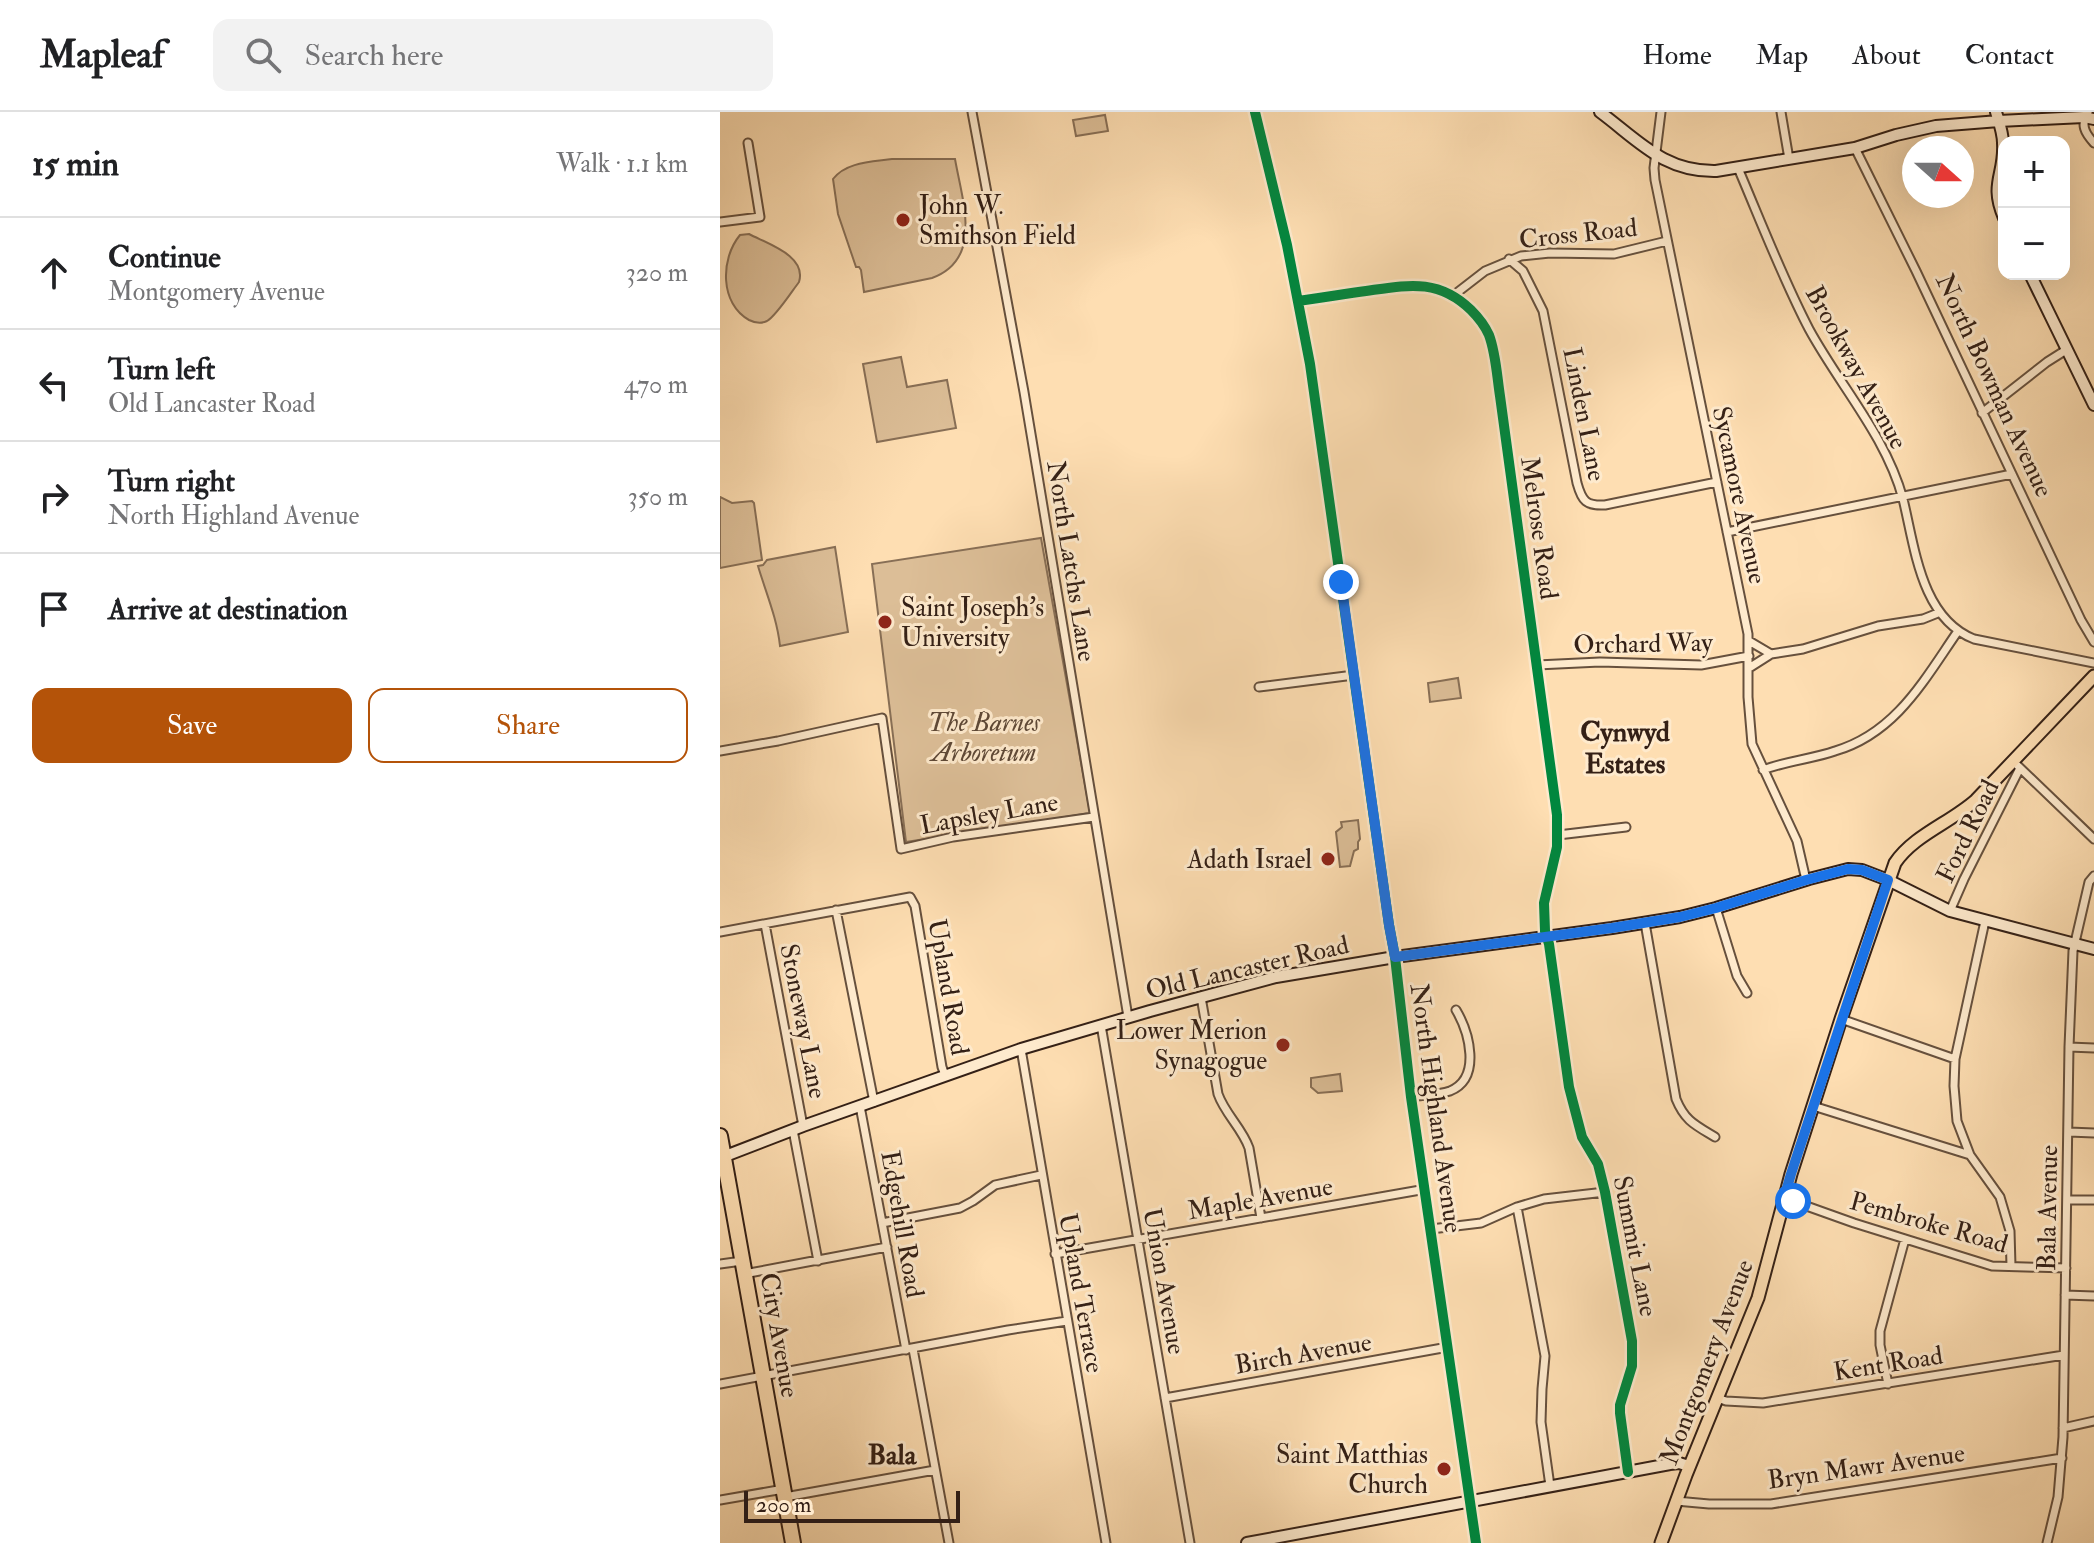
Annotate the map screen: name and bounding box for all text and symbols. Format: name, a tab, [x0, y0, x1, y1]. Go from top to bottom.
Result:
search box	[213, 19, 773, 91]
text: Mapleaf	[40, 31, 165, 79]
icon: search	[241, 33, 285, 77]
text: Search here	[305, 37, 443, 74]
text: Home	[1642, 38, 1712, 73]
text: Map	[1756, 38, 1808, 73]
text: About	[1852, 38, 1921, 73]
text: Contact	[1965, 38, 2054, 73]
north arrow	[1902, 136, 1974, 208]
map controls	[1998, 136, 2070, 280]
button: +	[1998, 136, 2070, 208]
text: 15 min	[32, 143, 119, 186]
text: Walk · 1.1 km	[556, 148, 688, 180]
place label: John W. Smithson Field	[918, 190, 1076, 252]
button: −	[1998, 208, 2070, 280]
marker: John W. Smithson Field	[894, 211, 912, 229]
street label: Cross Road	[1517, 212, 1639, 256]
text: Continue	[108, 239, 221, 276]
icon: ahead	[32, 251, 76, 295]
text: 320 m	[626, 257, 688, 289]
street label: North Bowman Avenue	[1928, 269, 2060, 502]
text: Montgomery Avenue	[108, 276, 325, 308]
street label: Brookway Avenue	[1798, 280, 1914, 455]
street label: Linden Lane	[1555, 345, 1613, 484]
text: Turn left	[108, 351, 215, 388]
icon: left	[32, 363, 76, 407]
text: 470 m	[624, 369, 688, 401]
text: Old Lancaster Road	[108, 388, 316, 420]
street label: Sycamore Avenue	[1705, 404, 1773, 587]
street label: Melrose Road	[1513, 455, 1565, 602]
street label: North Latchs Lane	[1039, 459, 1103, 664]
text: Turn right	[108, 463, 235, 500]
icon: right	[32, 475, 76, 519]
text: 350 m	[628, 481, 688, 513]
text: North Highland Avenue	[108, 500, 359, 532]
route end	[1323, 564, 1359, 600]
icon: arrive	[32, 587, 76, 631]
text: Arrive at destination	[108, 591, 348, 628]
place label: Saint Joseph's University	[901, 592, 1044, 654]
marker: Saint Joseph's University	[876, 613, 894, 631]
street label: Orchard Way	[1573, 627, 1714, 661]
button: Save	[32, 688, 352, 763]
button: Share	[368, 688, 688, 763]
park label: The Barnes Arboretum	[928, 707, 1041, 769]
district label: Cynwyd Estates	[1580, 715, 1670, 782]
street label: Ford Road	[1929, 775, 2007, 888]
street label: Lapsley Lane	[918, 786, 1061, 843]
place label: Adath Israel	[1186, 844, 1312, 876]
marker: Adath Israel	[1319, 850, 1337, 868]
street label: Upland Road	[919, 917, 976, 1058]
street label: Old Lancaster Road	[1142, 929, 1352, 1007]
street label: Stoneway Lane	[772, 941, 834, 1101]
street label: North Highland Avenue	[1403, 981, 1469, 1235]
place label: Lower Merion Synagogue	[1116, 1015, 1267, 1077]
marker: Lower Merion Synagogue	[1274, 1036, 1292, 1054]
street label: Bala Avenue	[2031, 1145, 2065, 1271]
street label: Edgehill Road	[873, 1148, 931, 1300]
street label: Maple Avenue	[1185, 1170, 1336, 1228]
street label: Summit Lane	[1606, 1173, 1664, 1319]
route start	[1775, 1183, 1811, 1219]
street label: Pembroke Road	[1846, 1185, 2012, 1261]
street label: Union Avenue	[1135, 1206, 1193, 1357]
street label: Upland Terrace	[1050, 1211, 1111, 1376]
street label: Montgomery Avenue	[1653, 1255, 1761, 1469]
street label: City Avenue	[752, 1270, 806, 1400]
street label: Birch Avenue	[1232, 1326, 1374, 1382]
street label: Kent Road	[1831, 1340, 1945, 1388]
street label: Bryn Mawr Avenue	[1765, 1437, 1967, 1497]
district label: Bala	[868, 1438, 918, 1473]
place label: Saint Matthias Church	[1276, 1439, 1428, 1501]
marker: Saint Matthias Church	[1435, 1460, 1453, 1478]
scale bar	[744, 1487, 960, 1523]
text: 200 m	[756, 1491, 811, 1519]

